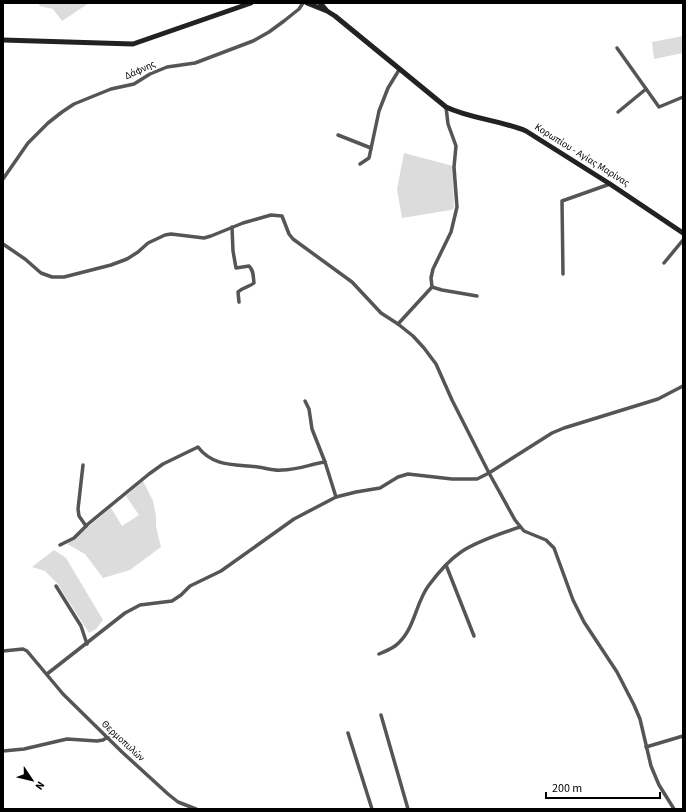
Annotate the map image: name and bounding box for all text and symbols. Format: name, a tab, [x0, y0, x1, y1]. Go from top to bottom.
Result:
street label: Δάφνης	[122, 56, 158, 83]
street label: Κορωπίου - Αγίας Μαρίνας	[532, 120, 633, 190]
street label: Θερμοπυλών	[98, 717, 148, 765]
north arrow	[12, 760, 52, 800]
scale bar	[546, 774, 660, 800]
text: N	[32, 778, 48, 793]
text: 200 m	[552, 780, 582, 797]

